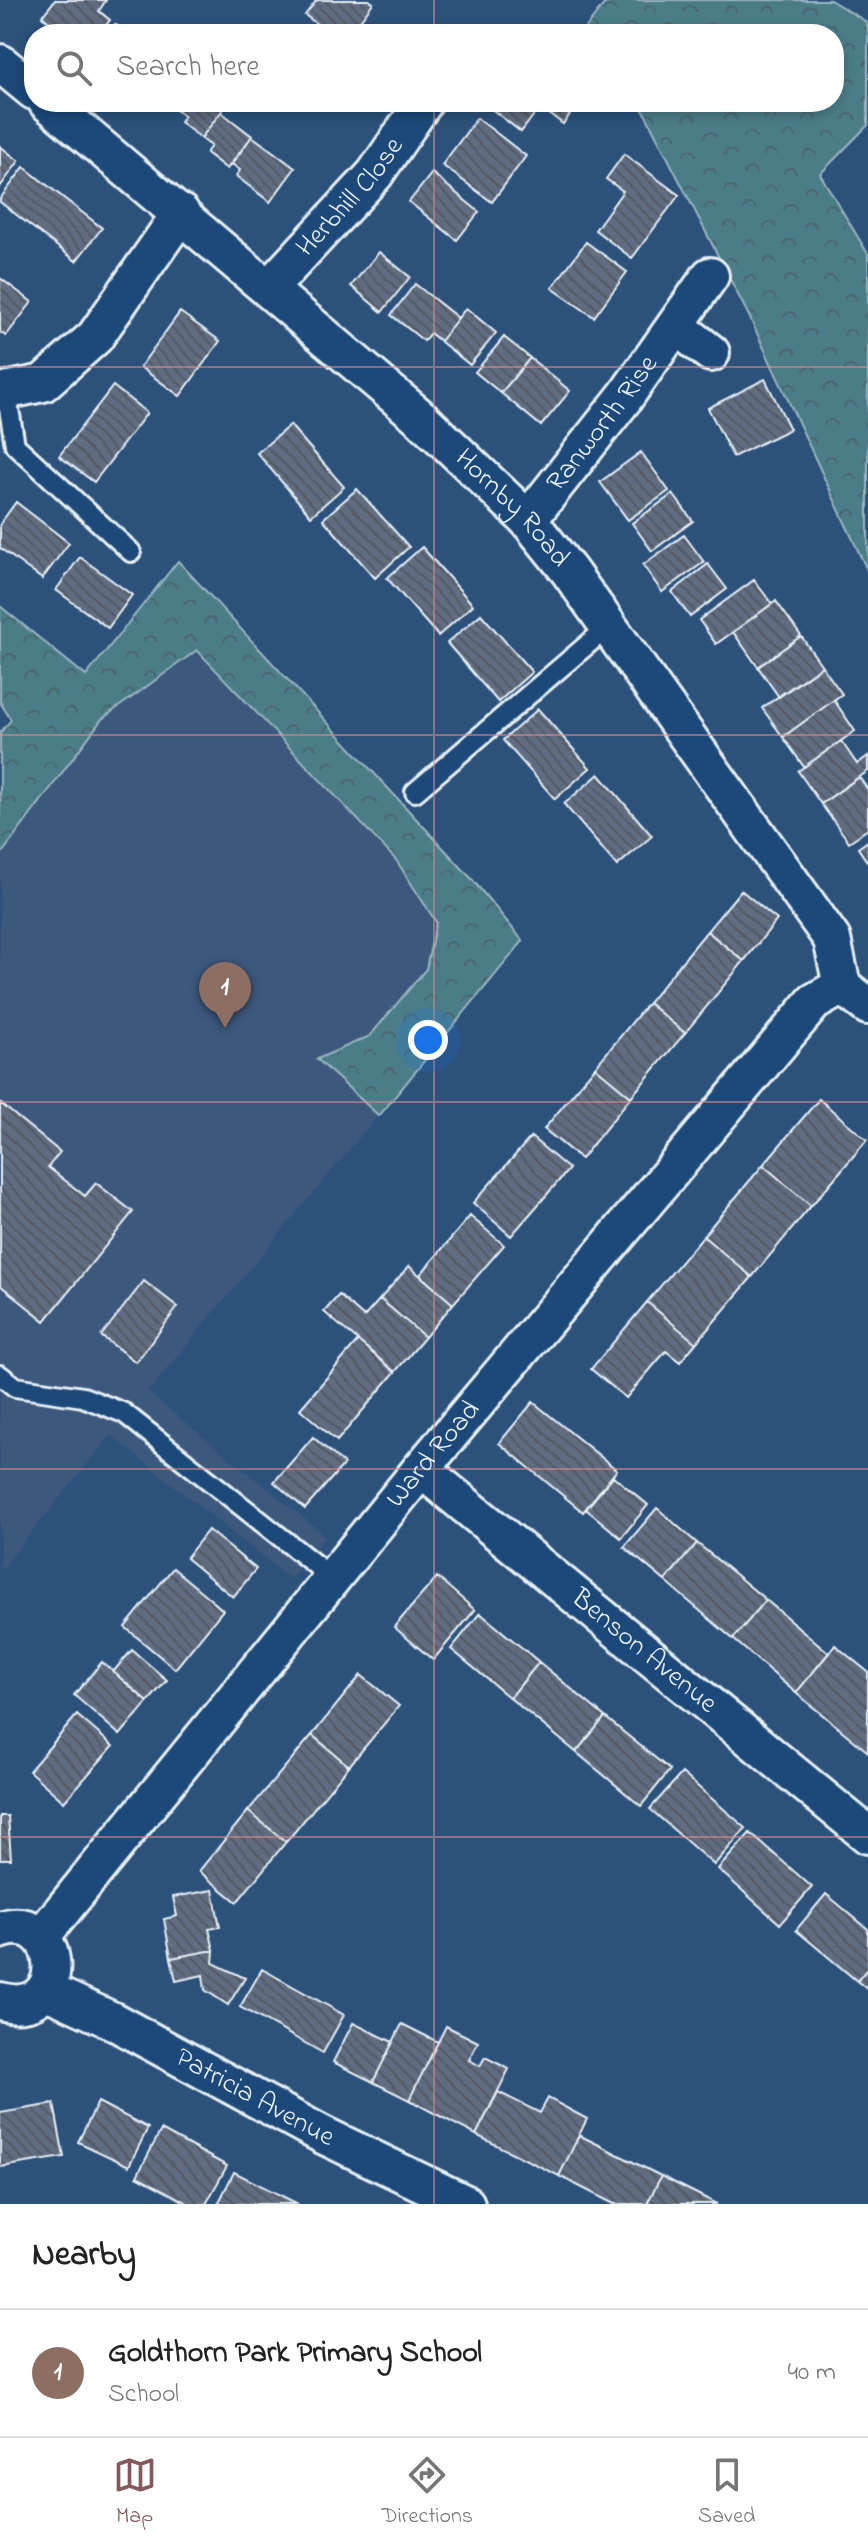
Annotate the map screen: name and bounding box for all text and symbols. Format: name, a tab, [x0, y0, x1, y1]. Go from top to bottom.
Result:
search box	[24, 24, 844, 112]
icon: search	[52, 46, 96, 90]
text: Search here	[116, 46, 260, 90]
street label: Herbhill Close	[287, 129, 415, 267]
street label: Ranworth Rise	[537, 347, 669, 501]
street label: Hornby Road	[445, 439, 579, 577]
pin: 1	[199, 962, 251, 1028]
your location	[408, 1020, 448, 1060]
street label: Ward Road	[376, 1392, 491, 1517]
street label: Benson Avenue	[561, 1578, 726, 1724]
street label: Patricia Avenue	[168, 2038, 342, 2158]
text: Nearby	[32, 2231, 136, 2281]
text: Goldthorn Park Primary School	[108, 2332, 482, 2376]
text: 1	[54, 2354, 62, 2392]
text: 40 m	[787, 2354, 836, 2392]
text: School	[108, 2376, 179, 2414]
tab: Map	[113, 2453, 157, 2533]
tab: Directions	[382, 2453, 473, 2533]
tab: Saved	[698, 2453, 755, 2533]

